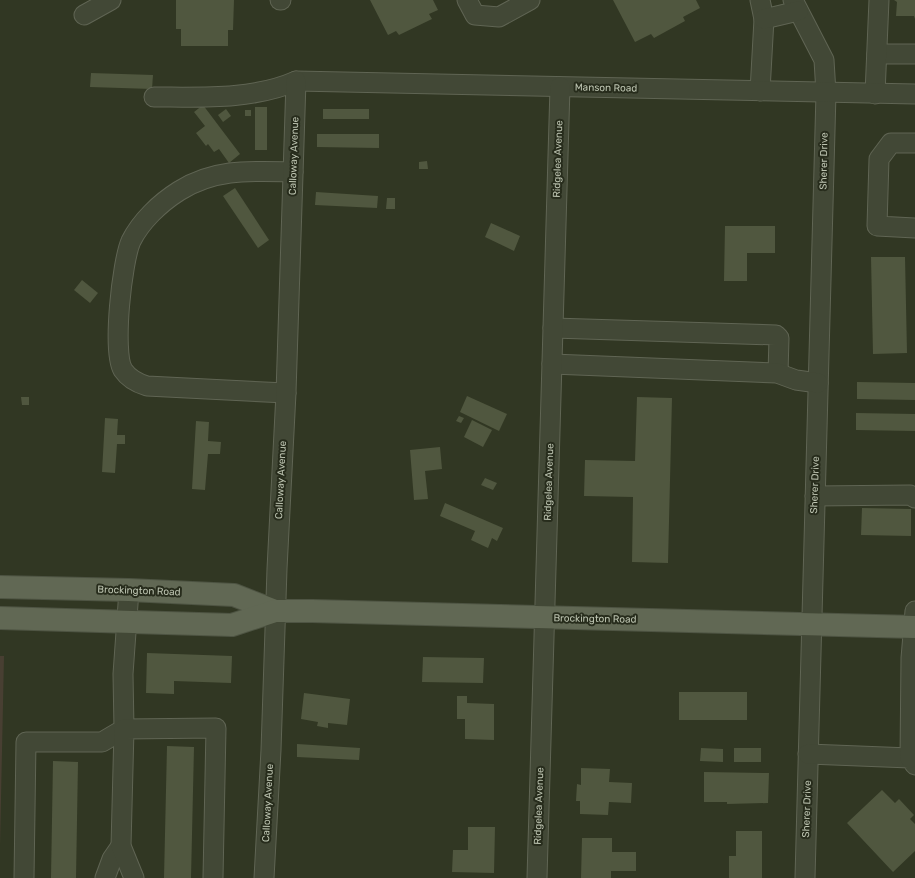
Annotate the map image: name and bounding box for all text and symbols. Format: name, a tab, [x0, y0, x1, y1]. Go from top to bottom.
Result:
street label: Manson Road	[575, 81, 637, 95]
street label: Calloway Avenue	[287, 116, 301, 195]
street label: Ridgelea Avenue	[551, 120, 565, 198]
street label: Sherer Drive	[818, 132, 831, 190]
street label: Calloway Avenue	[273, 440, 289, 519]
street label: Ridgelea Avenue	[542, 443, 556, 521]
street label: Sherer Drive	[808, 456, 822, 514]
street label: Brockington Road	[97, 584, 181, 598]
street label: Brockington Road	[553, 612, 637, 626]
street label: Calloway Avenue	[260, 763, 276, 842]
street label: Ridgelea Avenue	[532, 767, 546, 845]
street label: Sherer Drive	[800, 780, 814, 838]

